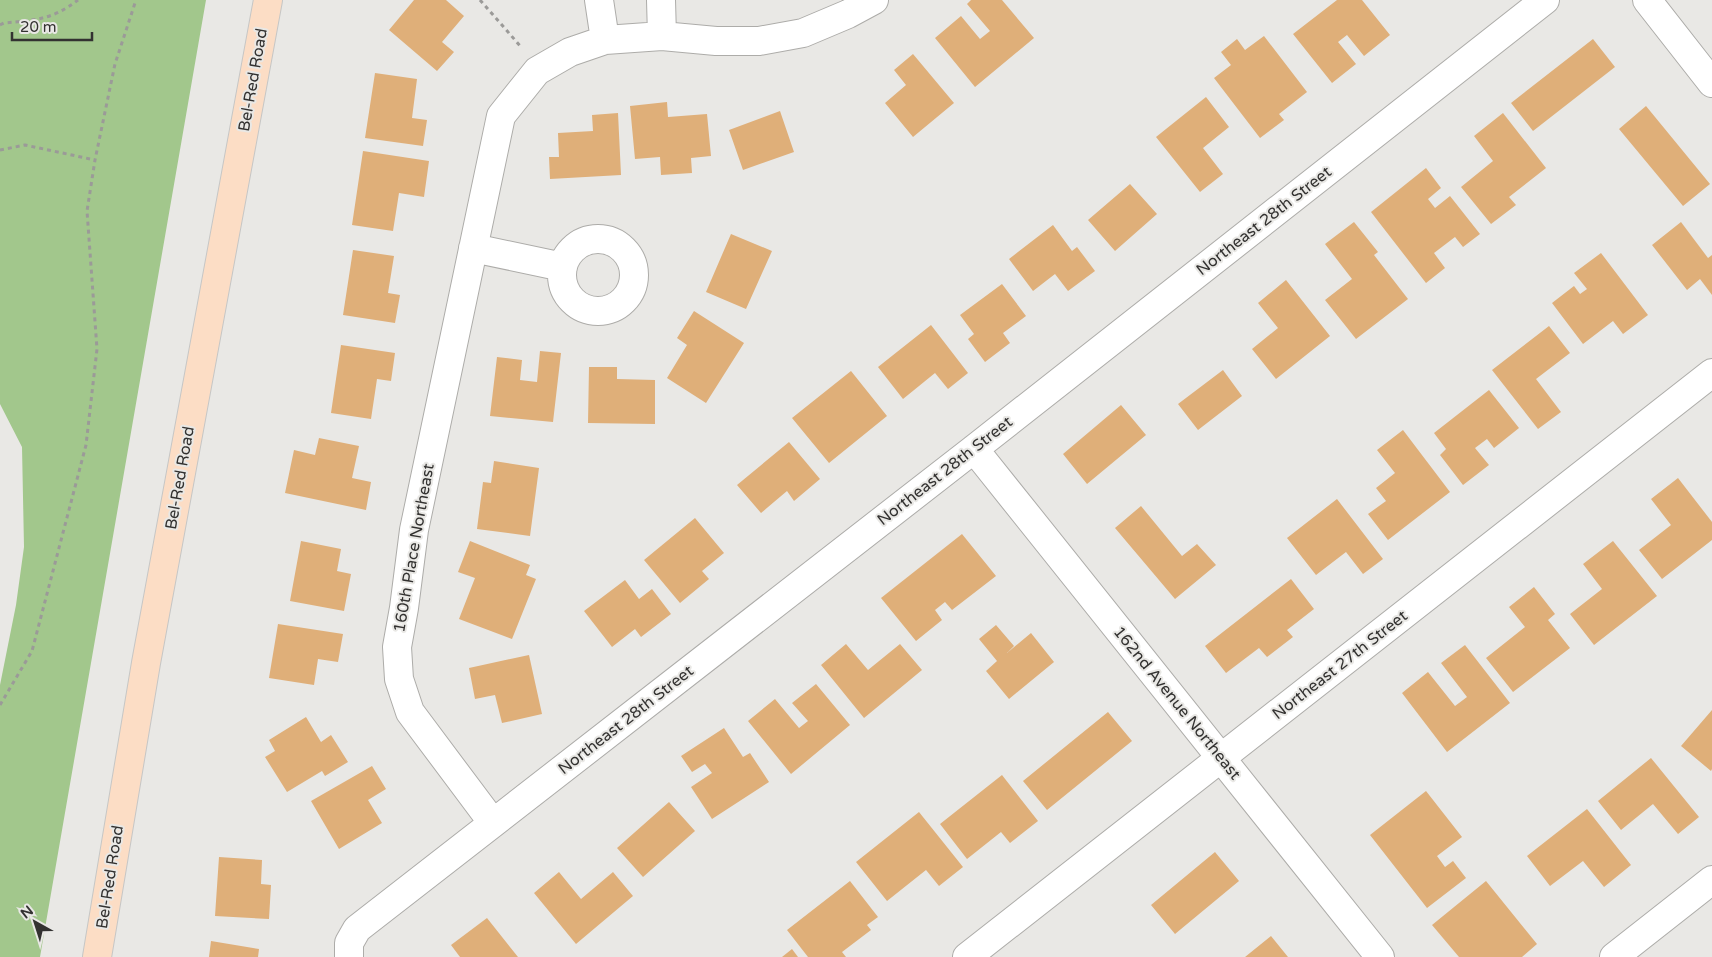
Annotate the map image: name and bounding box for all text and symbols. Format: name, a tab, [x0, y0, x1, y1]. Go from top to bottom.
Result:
scale bar	[12, 10, 92, 42]
text: 20 m	[20, 18, 57, 36]
street label: Bel-Red Road	[234, 27, 272, 133]
street label: Northeast 28th Street	[1192, 162, 1336, 280]
street label: Northeast 28th Street	[873, 412, 1017, 530]
street label: Bel-Red Road	[161, 425, 199, 531]
street label: 160th Place Northeast	[389, 462, 439, 634]
street label: Northeast 27th Street	[1268, 606, 1412, 724]
street label: 162nd Avenue Northeast	[1109, 622, 1245, 784]
street label: Northeast 28th Street	[554, 661, 698, 779]
street label: Bel-Red Road	[92, 824, 128, 930]
north arrow	[10, 897, 60, 947]
text: N	[17, 902, 37, 922]

